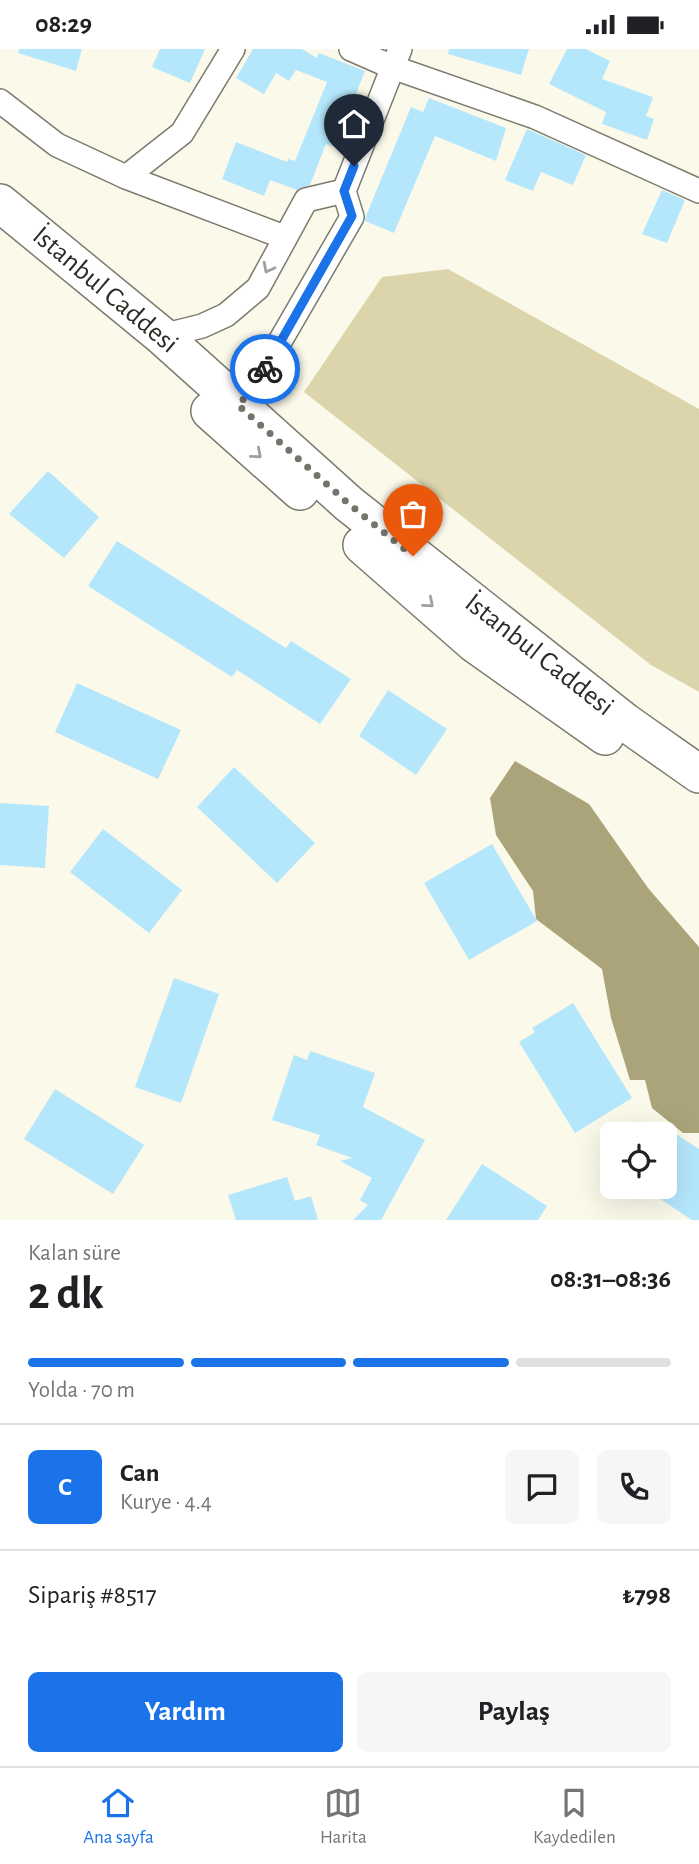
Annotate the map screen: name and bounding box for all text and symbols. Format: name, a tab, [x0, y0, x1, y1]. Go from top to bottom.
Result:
text: 08:29	[35, 11, 92, 37]
pin	[324, 94, 384, 166]
icon: home	[335, 105, 373, 143]
street label: İstanbul Caddesi	[27, 220, 184, 359]
one-way arrow	[263, 261, 276, 273]
courier	[230, 334, 300, 404]
icon: bike	[246, 350, 284, 388]
one-way arrow	[248, 446, 261, 458]
pin	[383, 484, 443, 556]
icon: bag	[394, 495, 432, 533]
street label: İstanbul Caddesi	[459, 587, 620, 721]
one-way arrow	[420, 595, 433, 607]
map controls	[600, 1122, 677, 1199]
button: locate	[600, 1122, 677, 1199]
text: Kalan süre	[28, 1242, 121, 1265]
text: 08:31–08:36	[550, 1266, 671, 1292]
text: 2 dk	[28, 1271, 104, 1317]
text: Yolda · 70 m	[28, 1379, 135, 1402]
button: chat	[505, 1450, 579, 1524]
button: phone	[597, 1450, 671, 1524]
text: Can	[120, 1460, 160, 1486]
text: C	[58, 1474, 72, 1500]
text: Kurye · 4.4	[120, 1491, 212, 1514]
text: Sipariş #8517	[28, 1582, 157, 1608]
text: ₺798	[622, 1582, 671, 1608]
button: Yardım	[28, 1672, 343, 1752]
button: Paylaş	[357, 1672, 671, 1752]
tab: Ana sayfa	[83, 1784, 154, 1849]
tab: Harita	[320, 1784, 367, 1849]
tab: Kaydedilen	[533, 1784, 616, 1849]

